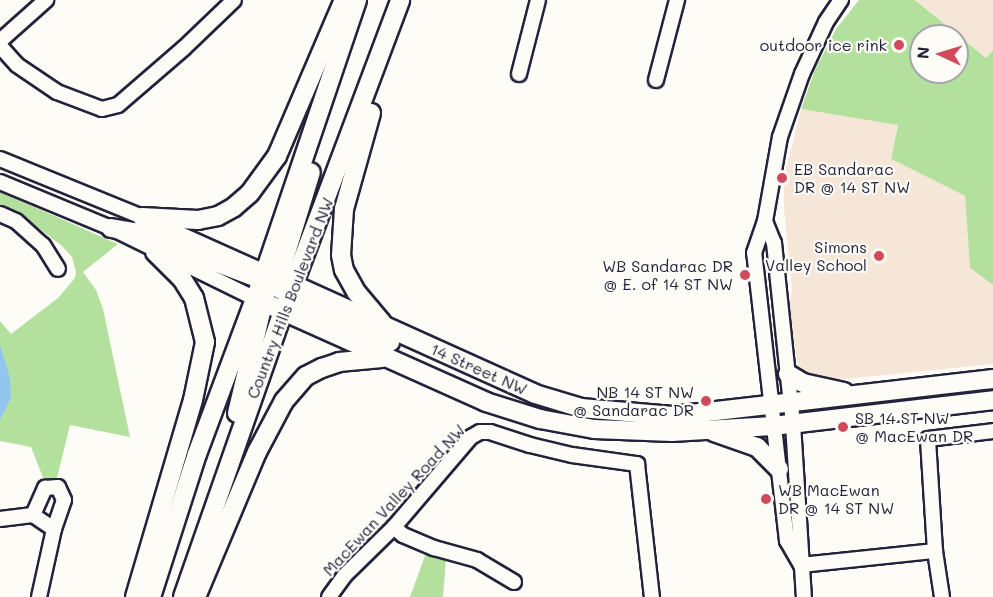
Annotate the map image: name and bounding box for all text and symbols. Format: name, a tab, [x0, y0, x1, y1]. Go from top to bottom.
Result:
north arrow	[909, 24, 969, 84]
place label: outdoor ice rink	[760, 35, 887, 55]
marker: outdoor ice rink	[892, 38, 906, 52]
text: N	[912, 46, 933, 60]
place label: EB Sandarac DR @ 14 ST NW	[794, 159, 910, 197]
marker: EB Sandarac DR @ 14 ST NW	[775, 171, 789, 185]
street label: Country Hills Boulevard NW	[243, 195, 337, 401]
place label: Simons Valley School	[765, 237, 867, 275]
marker: Simons Valley School	[872, 249, 886, 263]
place label: WB Sandarac DR @ E. of 14 ST NW	[602, 256, 733, 294]
marker: WB Sandarac DR @ E. of 14 ST NW	[738, 268, 752, 282]
street label: 14 Street NW	[428, 339, 530, 399]
place label: NB 14 ST NW @ Sandarac DR	[573, 382, 694, 420]
marker: NB 14 ST NW @ Sandarac DR	[699, 394, 713, 408]
place label: SB 14 ST NW @ MacEwan DR	[855, 408, 973, 446]
street label: MacEwan Valley Road NW	[319, 420, 469, 580]
marker: SB 14 ST NW @ MacEwan DR	[836, 420, 850, 434]
place label: WB MacEwan DR @ 14 ST NW	[778, 480, 894, 518]
marker: WB MacEwan DR @ 14 ST NW	[759, 492, 773, 506]

